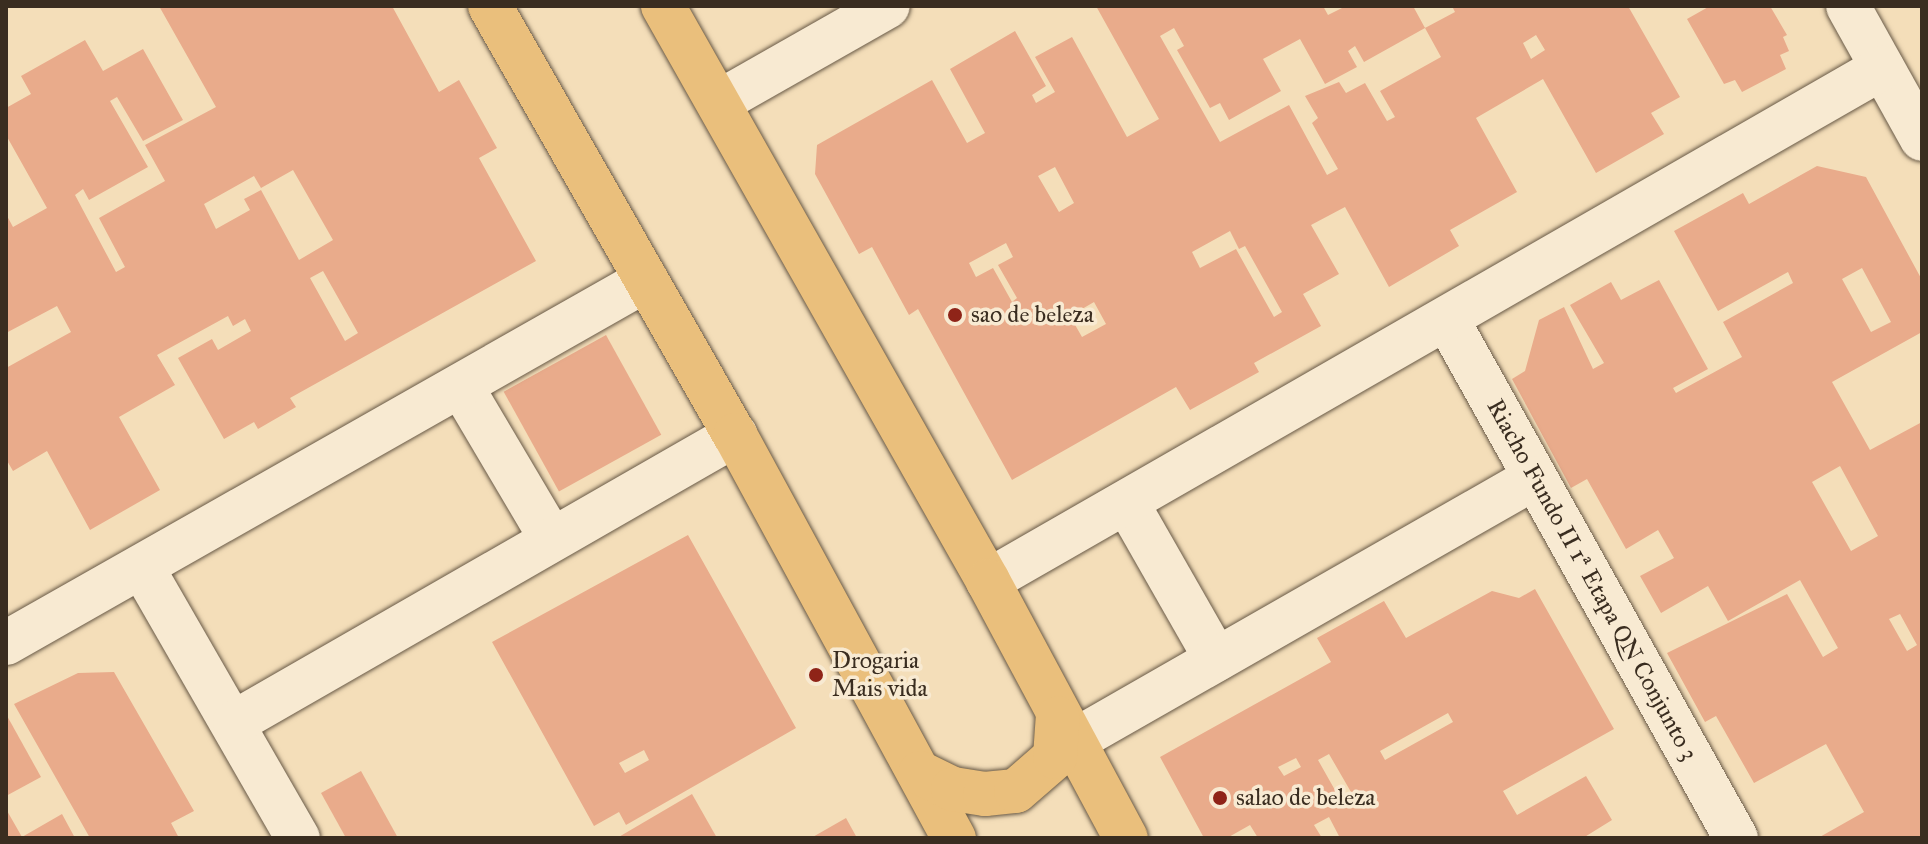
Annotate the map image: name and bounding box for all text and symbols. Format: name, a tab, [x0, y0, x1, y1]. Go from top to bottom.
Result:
place label: sao de beleza	[971, 301, 1094, 329]
marker: sao de beleza	[946, 306, 964, 324]
street label: Riacho Fundo II 1ª Etapa QN Conjunto 3	[1480, 394, 1704, 766]
place label: Drogaria Mais vida	[832, 647, 928, 703]
marker: Drogaria Mais vida	[807, 666, 825, 684]
place label: salao de beleza	[1236, 784, 1375, 812]
marker: salao de beleza	[1211, 789, 1229, 807]

